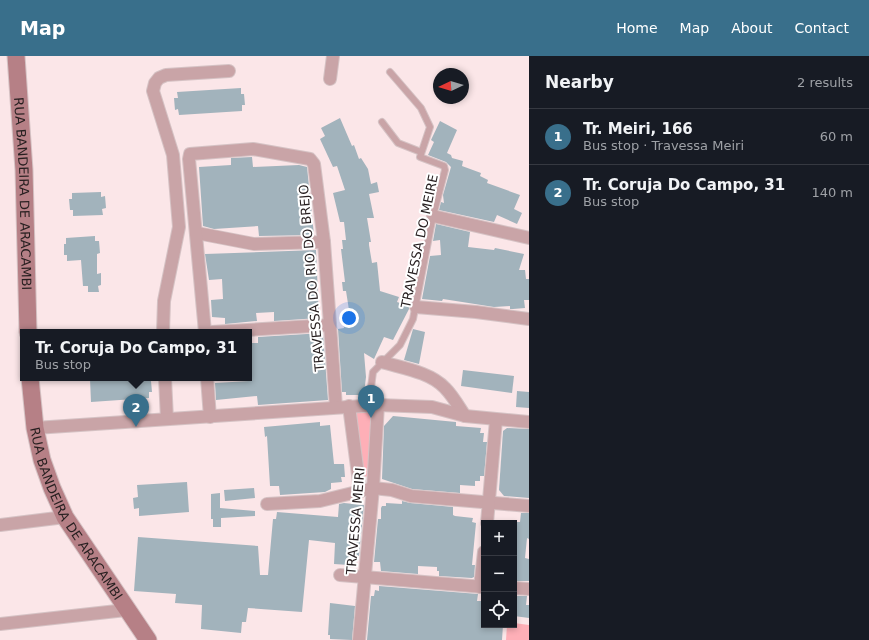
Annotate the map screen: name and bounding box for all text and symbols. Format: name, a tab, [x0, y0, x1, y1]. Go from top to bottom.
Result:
text: Map	[20, 17, 65, 39]
text: Home	[616, 20, 658, 36]
text: Map	[680, 20, 709, 36]
text: About	[731, 20, 773, 36]
text: Contact	[795, 20, 849, 36]
north arrow	[433, 68, 469, 104]
text: Nearby	[545, 72, 614, 92]
text: 2 results	[797, 75, 853, 90]
street label: RUA BANDEIRA DE ARACAMBI	[11, 97, 34, 291]
text: Tr. Meiri, 166	[583, 120, 693, 138]
text: 1	[553, 129, 563, 144]
text: 60 m	[820, 129, 853, 144]
text: Bus stop · Travessa Meiri	[583, 138, 744, 153]
street label: TRAVESSA DO MEIRE	[398, 173, 441, 310]
text: Tr. Coruja Do Campo, 31	[583, 176, 785, 194]
street label: TRAVESSA DO RIO DO BREJO	[296, 184, 327, 373]
text: 2	[553, 185, 563, 200]
text: 140 m	[811, 185, 853, 200]
text: Bus stop	[583, 194, 639, 209]
your location	[339, 308, 359, 328]
popup	[20, 329, 252, 381]
text: Tr. Coruja Do Campo, 31	[35, 339, 237, 357]
text: Bus stop	[35, 357, 91, 372]
pin: 1	[358, 385, 384, 418]
pin: 2	[123, 394, 149, 427]
street label: RUA BANDEIRA DE ARACAMBI	[27, 426, 126, 603]
street label: TRAVESSA MEIRI	[343, 467, 368, 576]
map controls	[481, 520, 517, 628]
button: +	[481, 520, 517, 556]
button: −	[481, 556, 517, 592]
button: locate	[481, 592, 517, 628]

